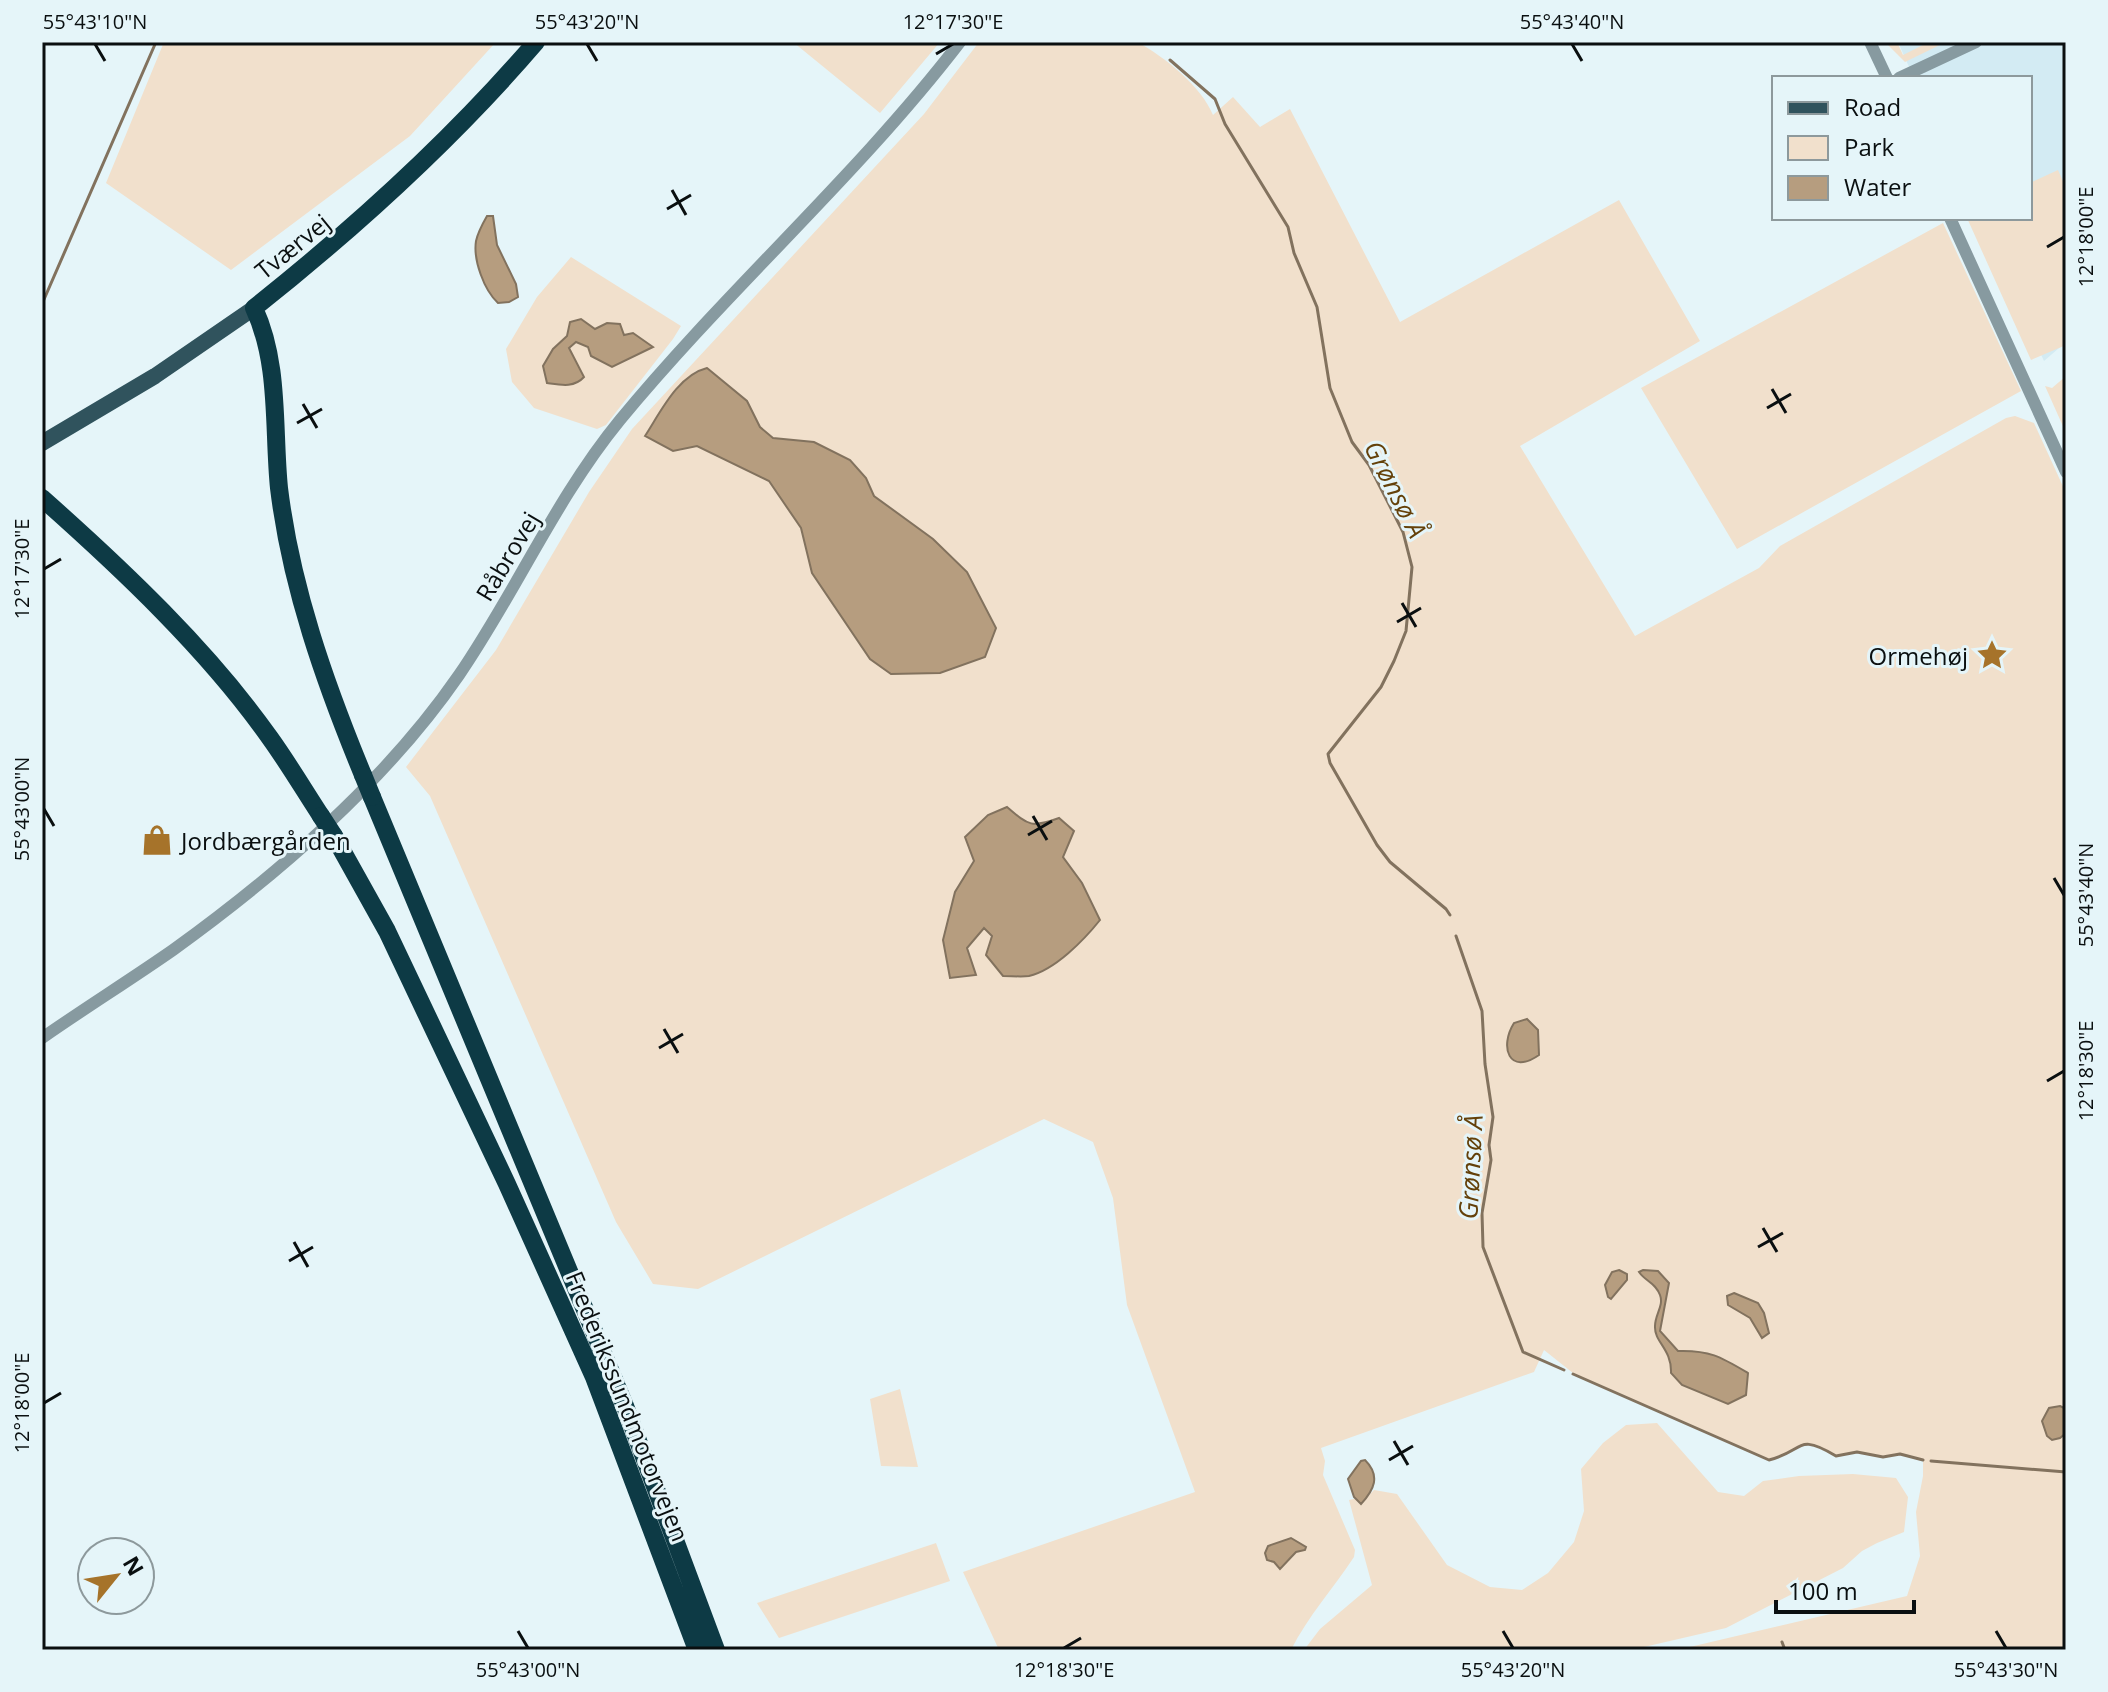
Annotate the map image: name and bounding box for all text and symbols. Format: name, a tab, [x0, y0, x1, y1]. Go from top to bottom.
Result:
text: 55°43'10"N	[43, 8, 147, 35]
text: 55°43'20"N	[535, 8, 639, 35]
text: 12°17'30"E	[903, 8, 1003, 35]
text: 55°43'40"N	[1520, 8, 1624, 35]
legend	[1772, 76, 2032, 220]
text: Road	[1844, 90, 1901, 123]
text: Park	[1844, 130, 1895, 163]
text: Water	[1844, 170, 1912, 203]
text: 12°18'00"E	[2072, 187, 2099, 287]
street label: Tværvej	[248, 206, 336, 286]
water label: Grønsø Å	[1356, 434, 1436, 544]
street label: Råbrovej	[467, 505, 547, 607]
text: 12°17'30"E	[8, 519, 35, 619]
place icon: Ormehøj	[1975, 638, 2009, 672]
place label: Ormehøj	[1869, 639, 1968, 672]
text: 55°43'00"N	[8, 757, 35, 861]
shop icon: Jordbærgården	[140, 823, 174, 857]
place label: Jordbærgården	[179, 824, 351, 857]
text: 55°43'40"N	[2072, 843, 2099, 947]
text: 12°18'30"E	[2072, 1021, 2099, 1121]
water label: Grønsø Å	[1449, 1114, 1491, 1220]
street label: Frederikssundmotorvejen	[559, 1266, 697, 1546]
text: 12°18'00"E	[8, 1353, 35, 1453]
north arrow	[76, 1536, 156, 1616]
text: N	[117, 1550, 152, 1581]
scale bar	[1776, 1564, 1914, 1614]
text: 100 m	[1788, 1574, 1858, 1607]
text: 55°43'00"N	[476, 1656, 580, 1683]
text: 12°18'30"E	[1014, 1656, 1114, 1683]
text: 55°43'20"N	[1461, 1656, 1565, 1683]
text: 55°43'30"N	[1954, 1656, 2058, 1683]

